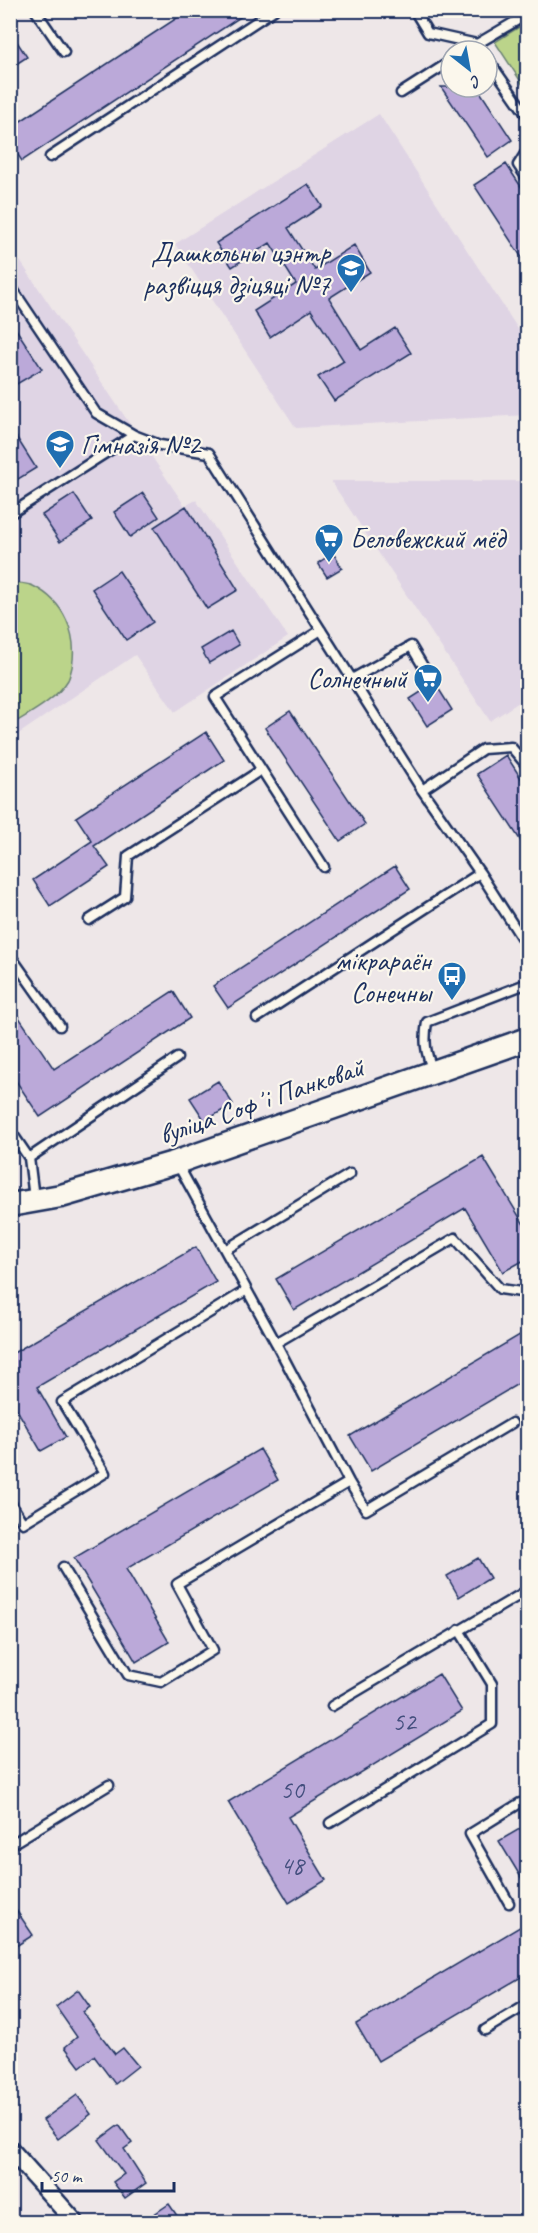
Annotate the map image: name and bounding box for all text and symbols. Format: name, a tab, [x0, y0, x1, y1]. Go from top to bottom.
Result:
north arrow	[439, 39, 499, 99]
text: С	[466, 70, 485, 93]
place label: Дашкольны цэнтр развіцця дзіцяці №7	[143, 235, 332, 303]
school or university icon: Дашкольны цэнтр развіцця дзіцяці №7	[335, 252, 367, 294]
place label: Гімназія №2	[81, 427, 202, 462]
school or university icon: Гімназія №2	[44, 428, 76, 470]
place label: Беловежский мёд	[350, 521, 508, 556]
supermarket icon: Беловежский мёд	[313, 522, 345, 564]
place label: Солнечный	[307, 661, 408, 696]
supermarket icon: Солнечный	[412, 662, 444, 704]
place label: мікрараён Сонечны	[336, 943, 433, 1010]
bus stop icon: мікрараён Сонечны	[436, 960, 468, 1002]
street label: вуліца Софʼі Панковай	[154, 1049, 369, 1152]
house number: 52	[392, 1705, 418, 1738]
house number: 50	[280, 1773, 306, 1806]
house number: 48	[280, 1849, 306, 1882]
scale bar	[42, 2155, 174, 2193]
text: 50 m	[51, 2165, 84, 2187]

